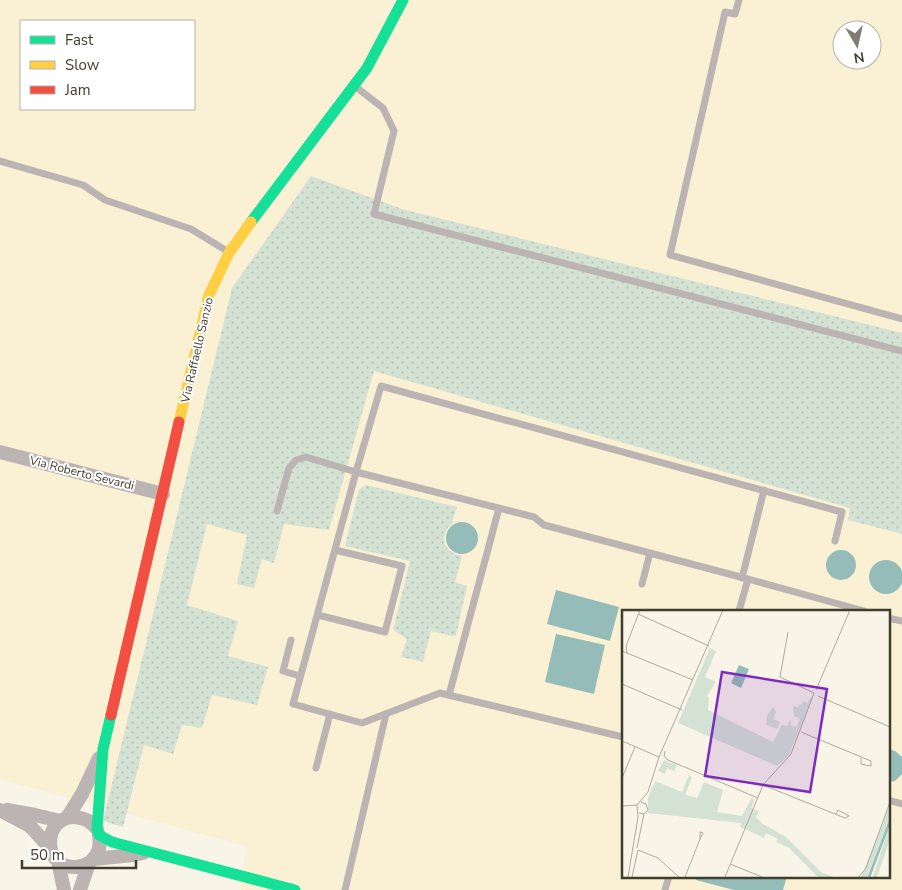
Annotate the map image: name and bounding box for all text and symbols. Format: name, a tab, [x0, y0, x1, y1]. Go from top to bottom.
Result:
legend	[20, 20, 195, 110]
north arrow	[832, 20, 882, 70]
text: Fast	[65, 30, 94, 50]
text: N	[852, 47, 866, 68]
text: Slow	[65, 55, 100, 75]
text: Jam	[64, 80, 91, 100]
street label: Via Raffaello Sanzio	[177, 295, 217, 405]
street label: Via Roberto Sevardi	[27, 452, 136, 494]
inset map	[622, 610, 890, 878]
scale bar	[22, 838, 136, 870]
text: 50 m	[30, 845, 65, 865]

